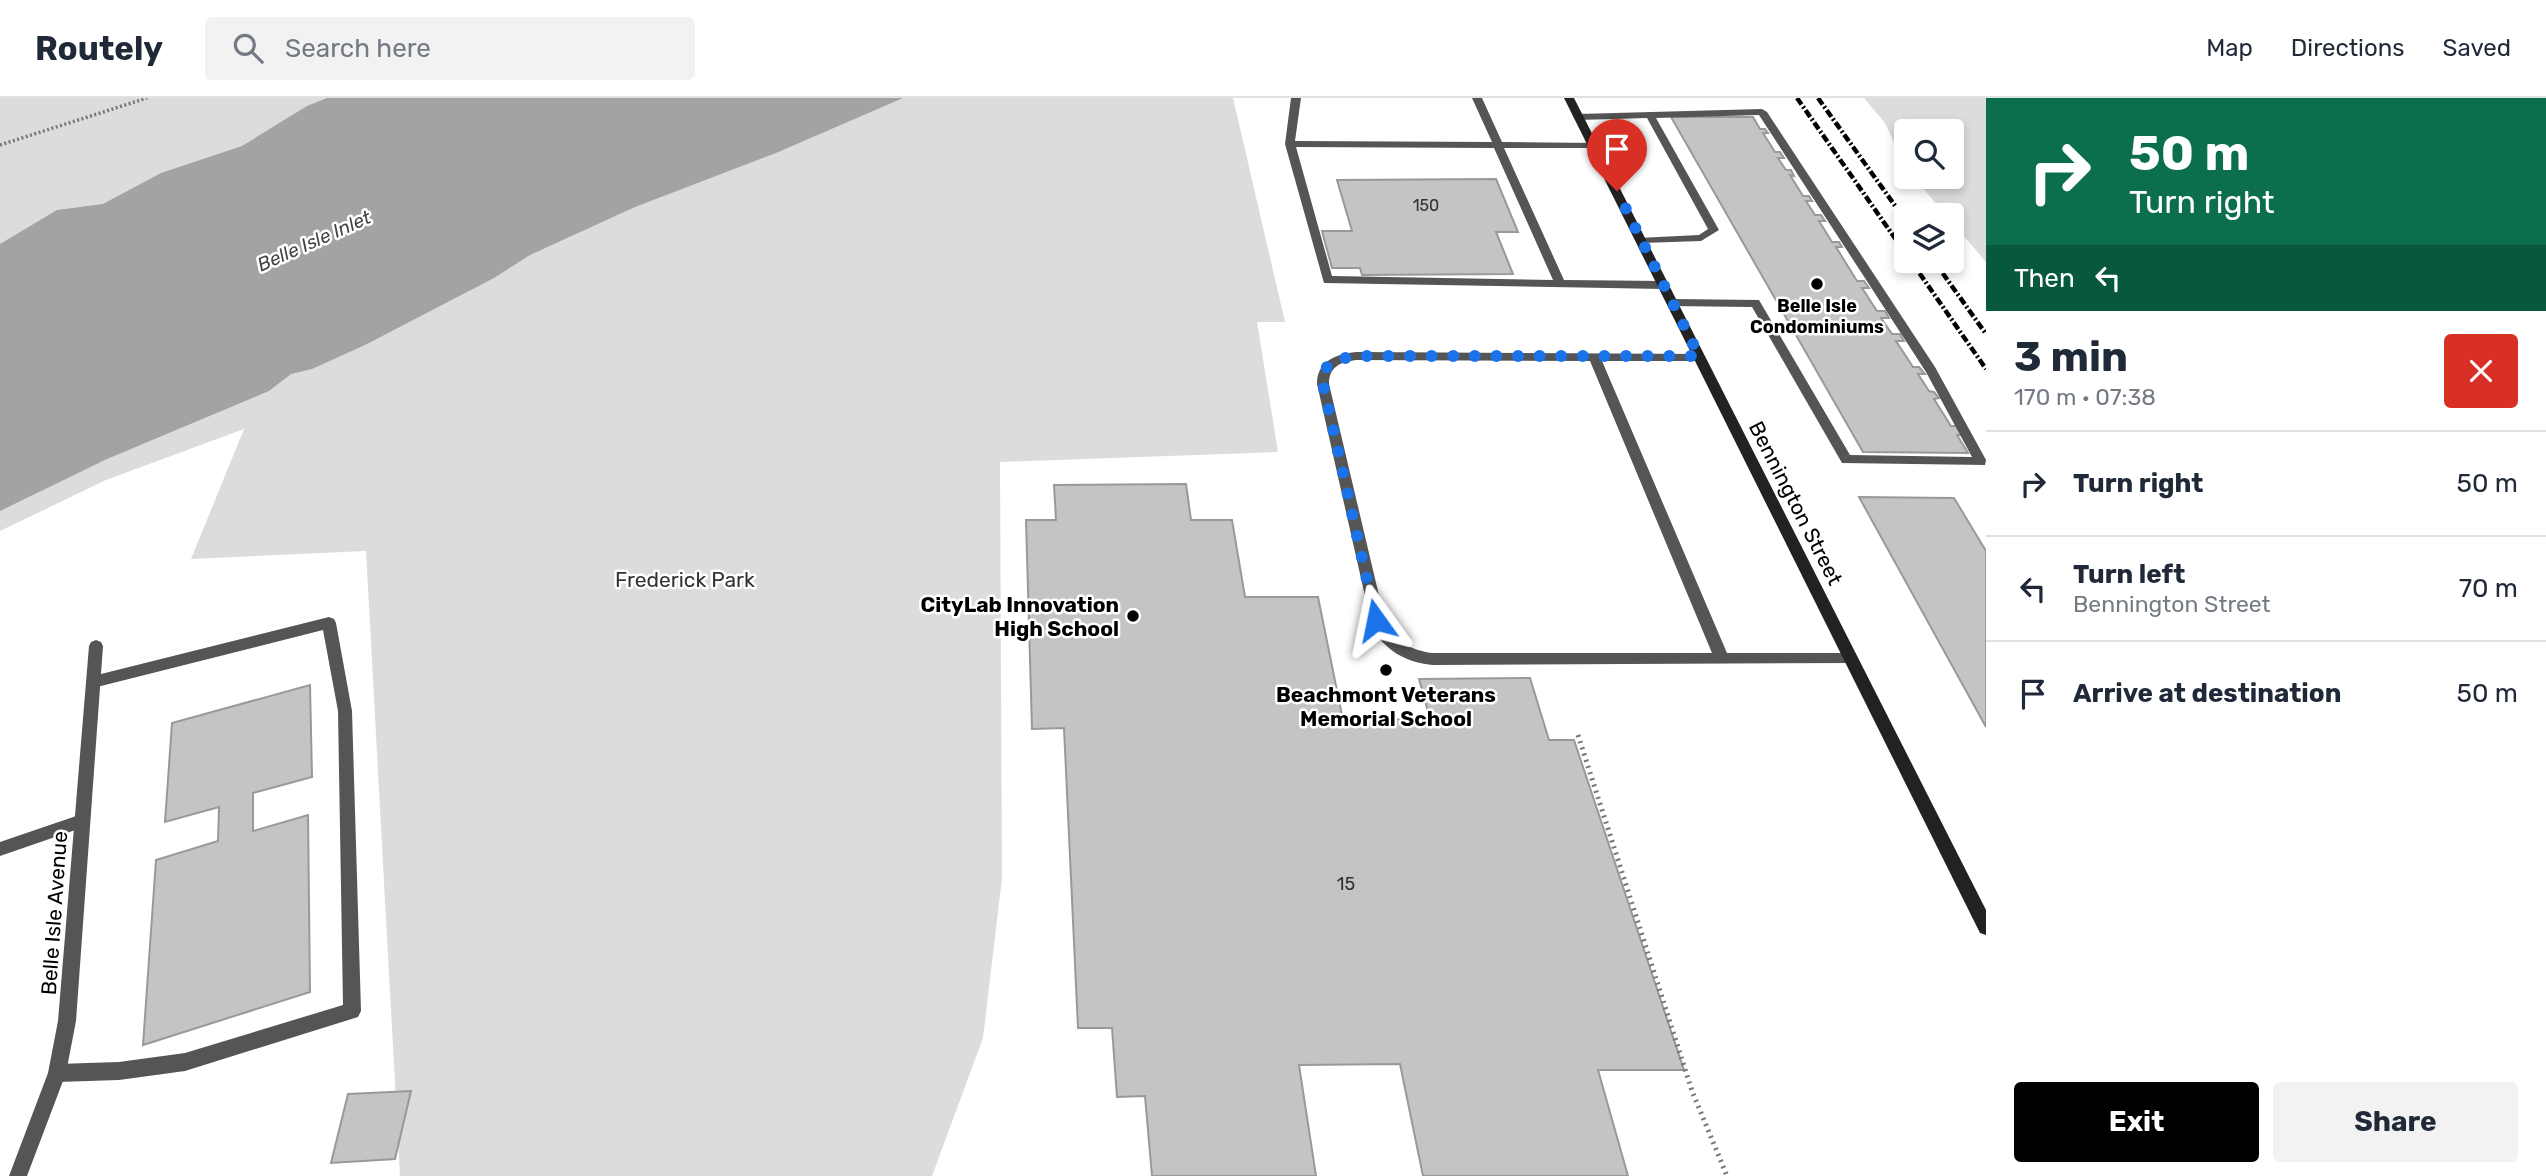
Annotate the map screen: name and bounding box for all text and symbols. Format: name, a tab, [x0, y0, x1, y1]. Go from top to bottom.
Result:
search box	[205, 17, 695, 80]
text: Routely	[35, 29, 163, 68]
icon: search	[229, 29, 267, 67]
text: Search here	[285, 33, 431, 64]
text: Map	[2206, 34, 2253, 62]
text: Directions	[2291, 34, 2404, 62]
text: Saved	[2442, 34, 2511, 62]
pin	[1587, 119, 1647, 191]
map controls	[1894, 119, 1964, 273]
button: search	[1894, 119, 1964, 189]
text: 50 m	[2129, 124, 2249, 182]
icon: right	[2014, 126, 2105, 217]
icon: arrive	[1598, 130, 1636, 168]
text: Turn right	[2129, 183, 2274, 221]
house number: 150	[1413, 196, 1439, 215]
button: layers	[1894, 203, 1964, 273]
water label: Belle Isle Inlet	[254, 205, 375, 276]
icon: left	[2089, 259, 2127, 297]
text: Then	[2014, 263, 2075, 294]
marker: Belle Isle Condominiums	[1809, 276, 1825, 292]
place label: Belle Isle Condominiums	[1750, 295, 1884, 338]
text: 3 min	[2014, 332, 2128, 382]
button: close	[2444, 334, 2518, 408]
text: 170 m · 07:38	[2014, 383, 2156, 411]
street label: Bennington Street	[1744, 417, 1848, 589]
icon: right	[2014, 465, 2052, 503]
text: Turn right	[2073, 468, 2203, 499]
text: 50 m	[2457, 468, 2518, 499]
text: Turn left	[2073, 559, 2185, 590]
park label: Frederick Park	[615, 567, 755, 592]
icon: left	[2014, 570, 2052, 608]
text: 70 m	[2459, 573, 2518, 604]
position arrow	[1339, 583, 1413, 657]
text: Bennington Street	[2073, 590, 2271, 618]
place label: CityLab Innovation High School	[921, 592, 1119, 641]
marker: CityLab Innovation High School	[1125, 608, 1141, 624]
marker: Beachmont Veterans Memorial School	[1378, 662, 1394, 678]
icon: arrive	[2014, 675, 2052, 713]
text: Arrive at destination	[2073, 678, 2341, 709]
text: 50 m	[2457, 678, 2518, 709]
place label: Beachmont Veterans Memorial School	[1276, 682, 1496, 731]
street label: Belle Isle Avenue	[36, 830, 72, 996]
house number: 15	[1337, 873, 1355, 895]
button: Exit	[2014, 1082, 2259, 1162]
button: Share	[2273, 1082, 2518, 1162]

